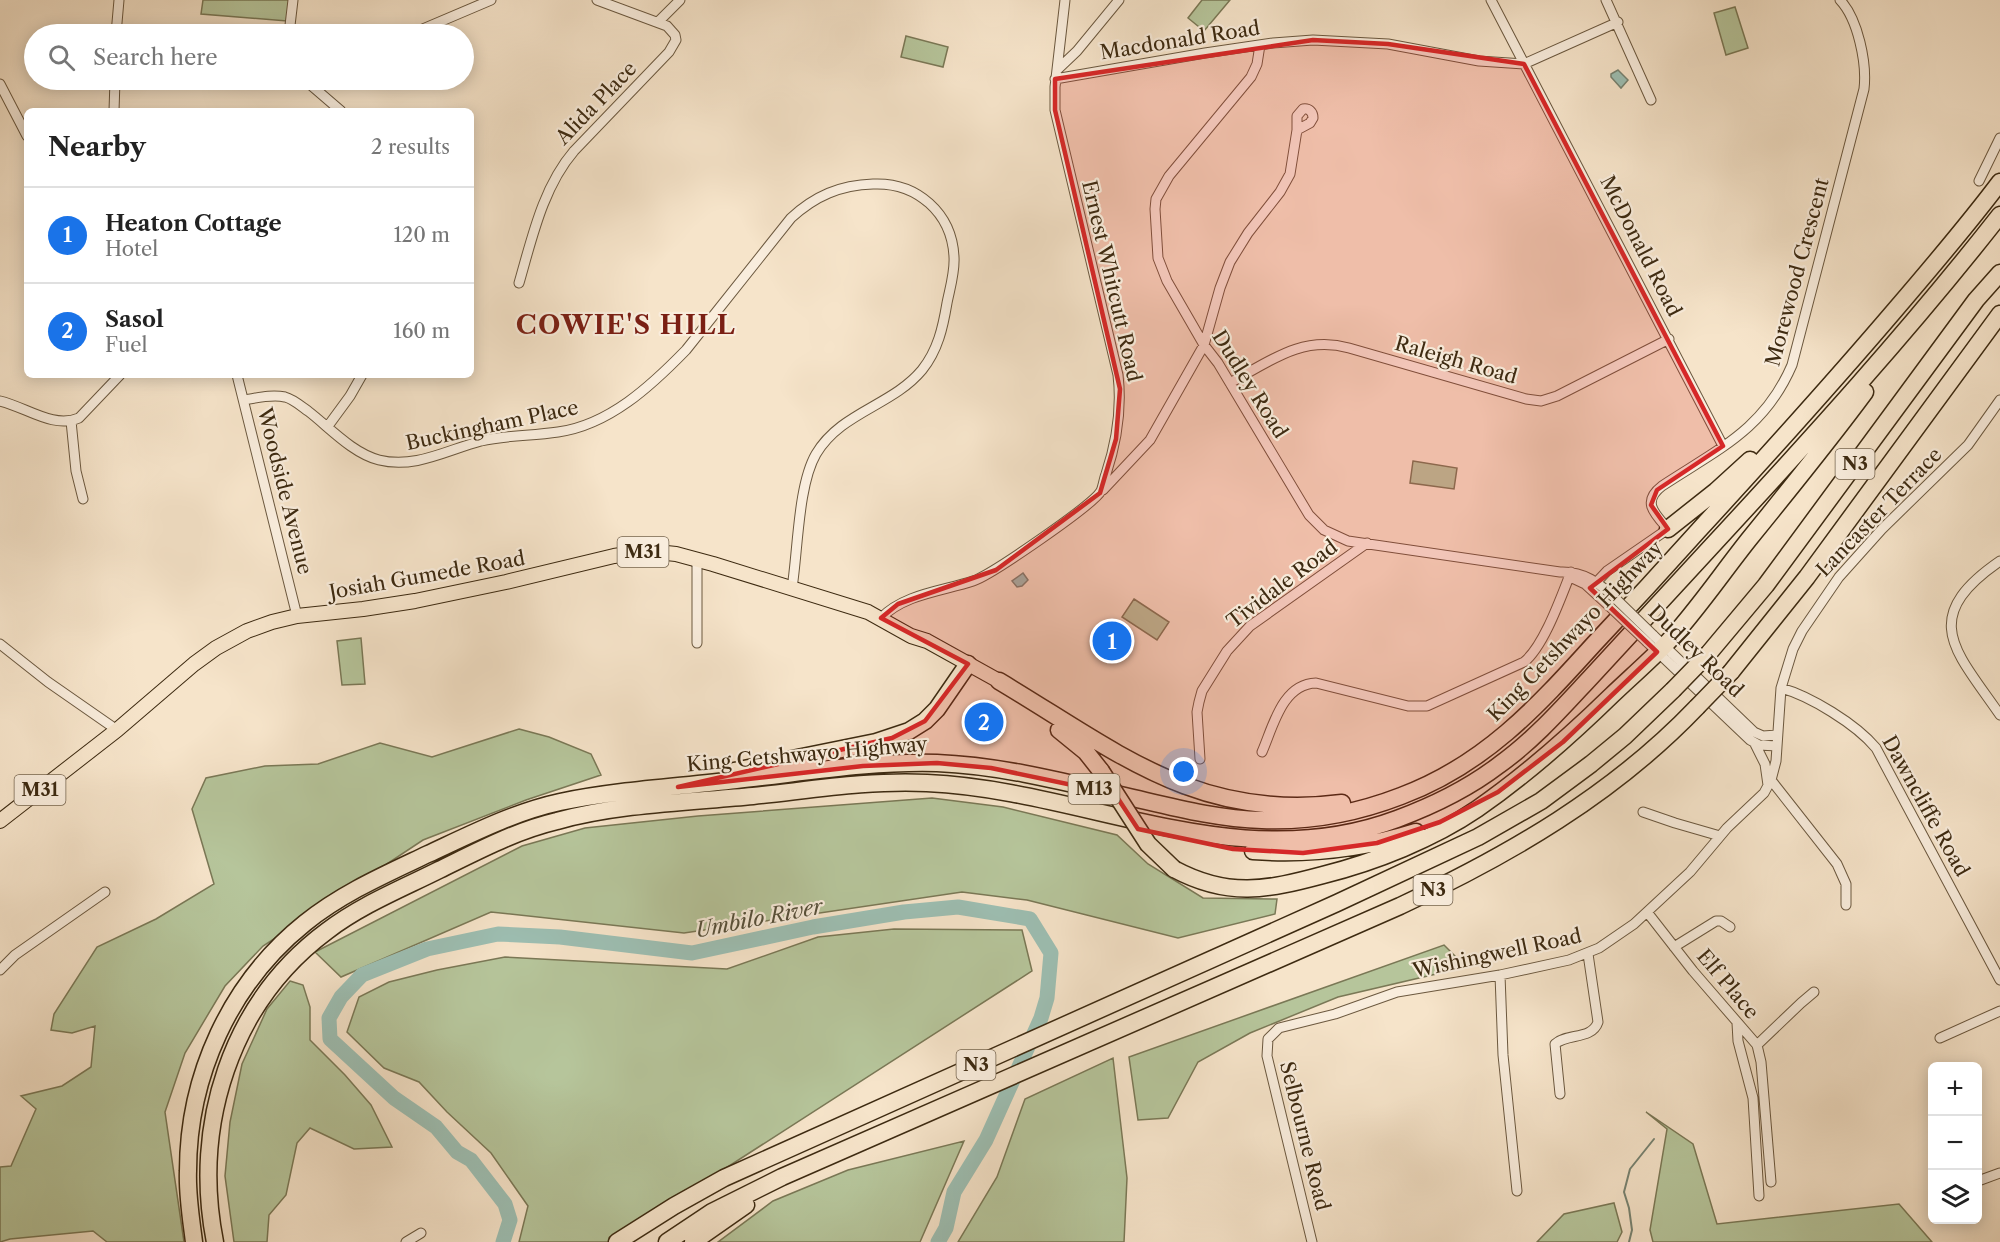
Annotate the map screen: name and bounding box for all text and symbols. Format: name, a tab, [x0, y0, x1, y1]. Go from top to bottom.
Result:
street label: Macdonald Road	[1098, 16, 1262, 64]
search box	[24, 24, 474, 90]
icon: search	[45, 41, 78, 74]
text: Search here	[93, 44, 218, 71]
street label: Alida Place	[550, 57, 641, 150]
text: Nearby	[48, 131, 146, 163]
text: 2 results	[371, 135, 450, 159]
street label: McDonald Road	[1595, 172, 1687, 320]
street label: Morewood Crescent	[1760, 175, 1834, 369]
street label: Ernest Whitcutt Road	[1077, 178, 1147, 384]
text: Heaton Cottage	[105, 210, 282, 237]
text: 1	[63, 223, 72, 247]
text: 120 m	[393, 223, 450, 247]
text: Hotel	[105, 237, 158, 261]
text: Sasol	[105, 306, 164, 333]
district label: COWIE'S HILL	[516, 309, 736, 341]
text: 2	[62, 319, 73, 343]
text: 160 m	[393, 319, 450, 343]
street label: Dudley Road	[1207, 326, 1293, 442]
street label: Raleigh Road	[1392, 331, 1520, 389]
text: Fuel	[105, 333, 147, 357]
street label: Buckingham Place	[403, 395, 581, 455]
street label: Woodside Avenue	[252, 404, 317, 577]
street label: Lancaster Terrace	[1811, 442, 1947, 582]
road number: N3	[1836, 449, 1874, 479]
street label: Tividale Road	[1222, 535, 1342, 633]
street label: King Cetshwayo Highway	[1482, 535, 1668, 726]
road number: M31	[618, 537, 668, 567]
street label: Josiah Gumede Road	[324, 546, 527, 605]
street label: Dudley Road	[1644, 600, 1748, 702]
pin: 1	[1092, 618, 1132, 664]
pin: 2	[964, 700, 1004, 744]
street label: King Cetshwayo Highway	[686, 731, 929, 776]
street label: Dawncliffe Road	[1877, 731, 1975, 881]
your location	[1169, 757, 1198, 786]
road number: M13	[1068, 774, 1120, 804]
road number: M31	[15, 775, 66, 805]
road number: N3	[1414, 875, 1452, 905]
water label: Umbilo River	[693, 893, 826, 943]
street label: Wishingwell Road	[1409, 923, 1584, 983]
street label: Elf Place	[1692, 944, 1764, 1024]
road number: N3	[956, 1050, 996, 1080]
street label: Selbourne Road	[1275, 1059, 1335, 1213]
map controls	[1928, 1062, 1982, 1224]
button: +	[1928, 1062, 1982, 1116]
button: −	[1928, 1116, 1982, 1170]
button: layers	[1928, 1170, 1982, 1224]

